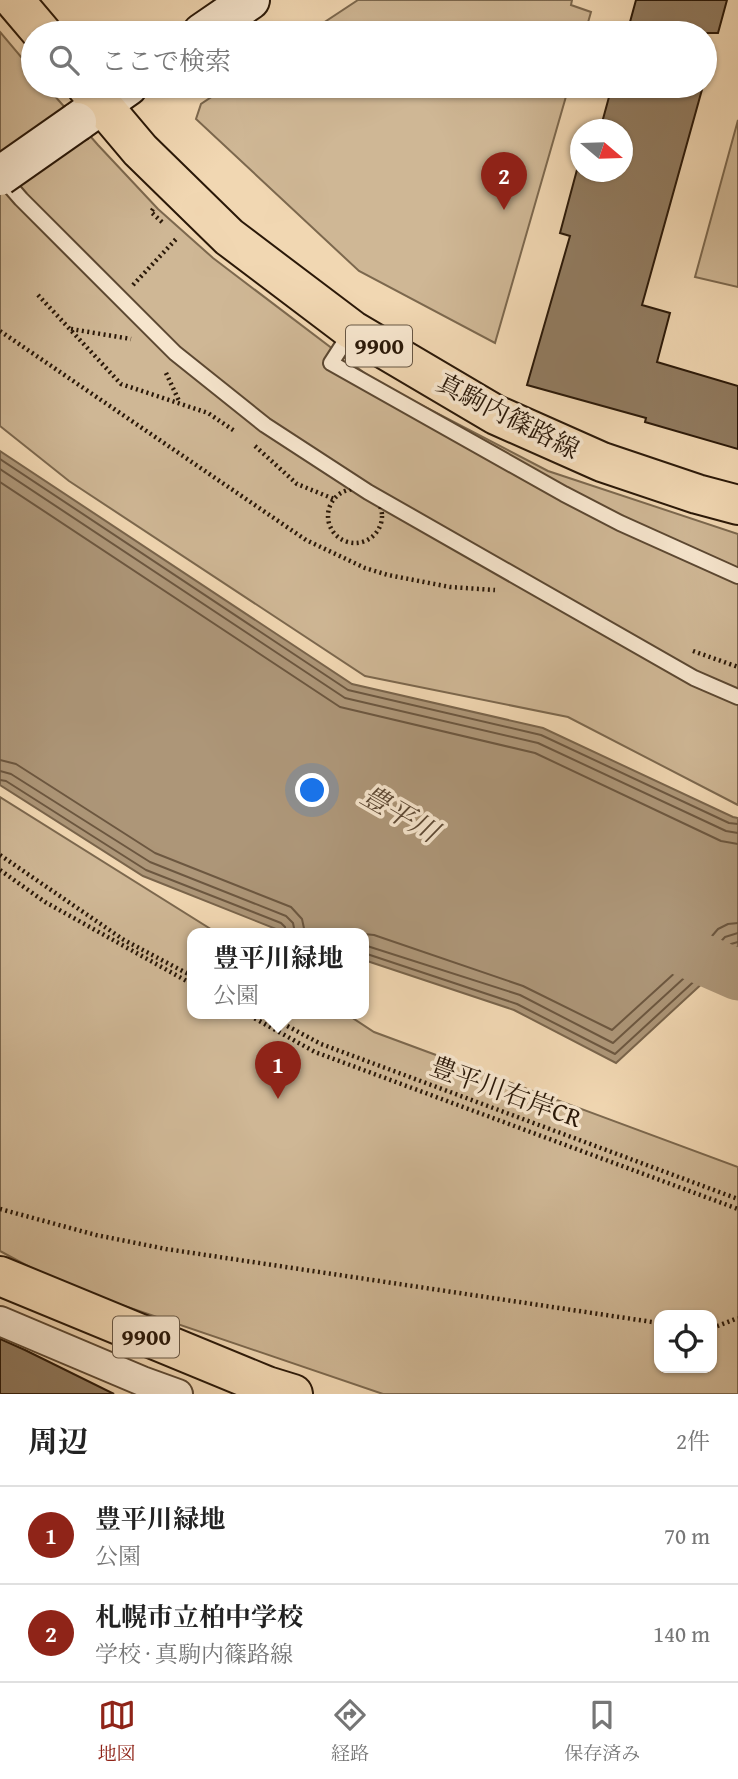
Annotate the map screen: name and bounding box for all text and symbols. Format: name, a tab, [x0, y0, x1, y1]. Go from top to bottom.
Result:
search box	[21, 21, 717, 98]
icon: search	[45, 41, 83, 79]
text: ここで検索	[101, 41, 231, 80]
north arrow	[570, 119, 633, 182]
pin: 2	[481, 152, 527, 210]
road number: 9900	[346, 326, 412, 366]
street label: 真駒内篠路線	[430, 363, 587, 468]
your location	[295, 773, 329, 807]
water label: 豊平川	[354, 774, 449, 853]
popup	[187, 928, 369, 1019]
text: 豊平川緑地	[213, 938, 343, 977]
text: 公園	[213, 978, 259, 1011]
pin: 1	[255, 1041, 301, 1099]
street label: 豊平川右岸CR	[425, 1046, 588, 1137]
map controls	[654, 1310, 717, 1373]
button: locate	[654, 1310, 717, 1373]
road number: 9900	[113, 1316, 179, 1358]
text: 周辺	[28, 1419, 88, 1463]
text: 2件	[676, 1424, 710, 1457]
text: 豊平川緑地	[95, 1499, 225, 1538]
text: 1	[45, 1519, 57, 1552]
text: 70 m	[664, 1519, 710, 1552]
text: 公園	[95, 1539, 141, 1572]
text: 札幌市立柏中学校	[95, 1597, 303, 1636]
text: 2	[45, 1617, 57, 1650]
text: 140 m	[653, 1617, 710, 1650]
text: 学校 · 真駒内篠路線	[95, 1637, 293, 1670]
tab: 地図	[98, 1696, 136, 1767]
tab: 経路	[331, 1696, 369, 1767]
tab: 保存済み	[564, 1696, 640, 1767]

